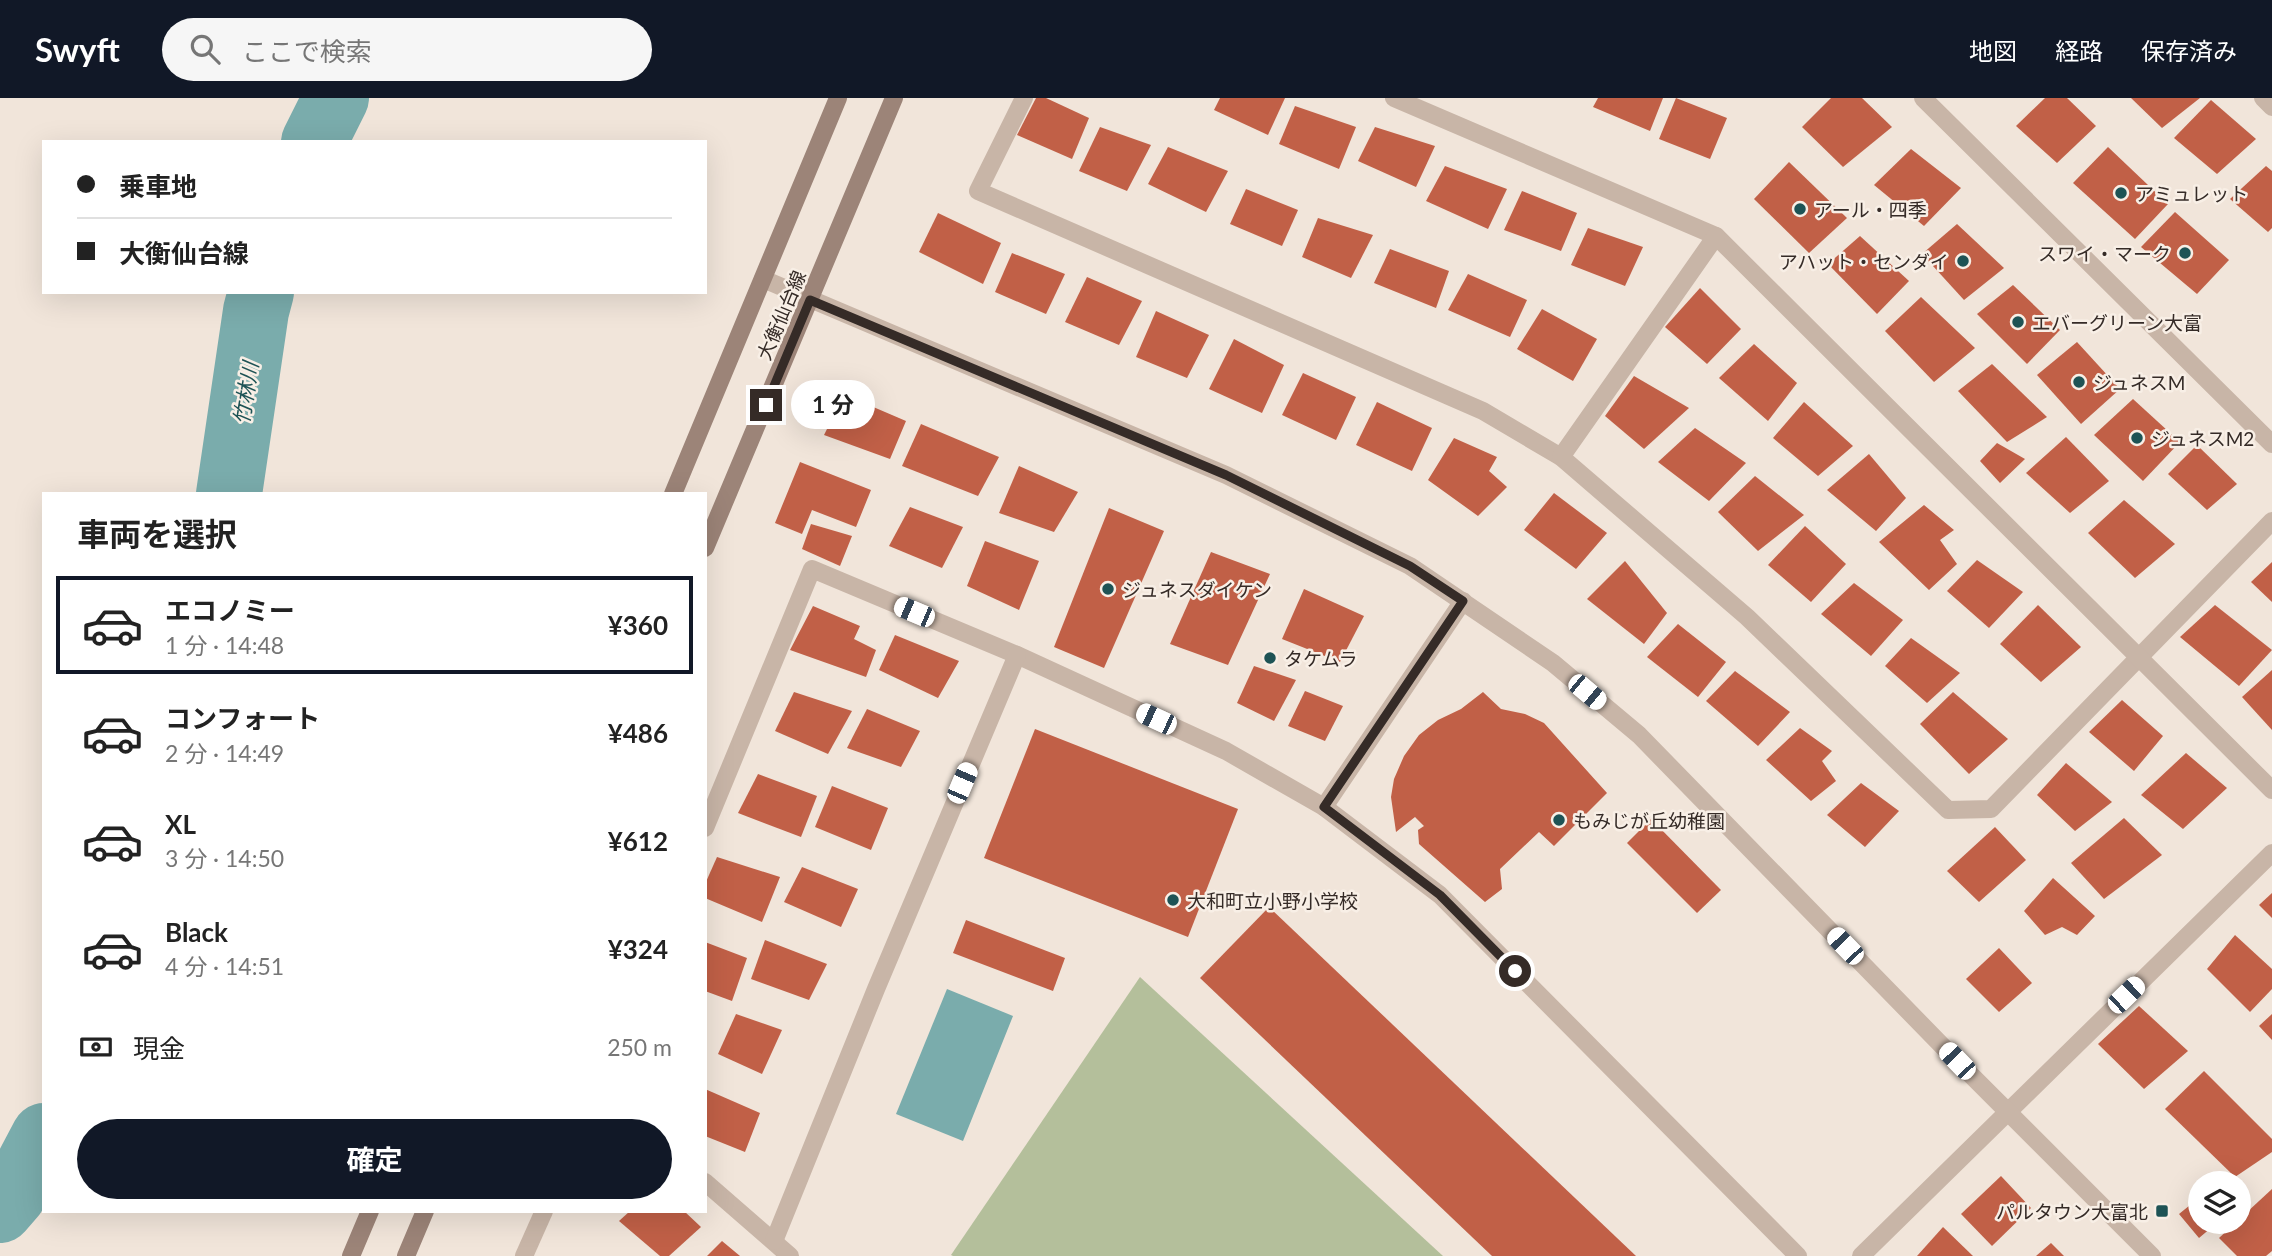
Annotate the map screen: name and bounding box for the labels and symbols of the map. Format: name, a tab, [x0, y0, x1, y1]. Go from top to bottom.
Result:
place label: アミュレット	[2135, 182, 2248, 205]
marker: アミュレット	[2113, 185, 2129, 201]
place label: アール・四季	[1814, 198, 1927, 221]
marker: アール・四季	[1792, 201, 1808, 217]
place label: スワイ・マーク	[2038, 242, 2171, 265]
marker: スワイ・マーク	[2177, 245, 2193, 261]
place label: アハット・センダイ	[1779, 250, 1949, 273]
marker: アハット・センダイ	[1955, 253, 1971, 269]
street label: 大衡仙台線	[752, 267, 810, 363]
place label: エバーグリーン大富	[2032, 311, 2202, 334]
marker: エバーグリーン大富	[2010, 314, 2026, 330]
water label: 竹林川	[228, 358, 263, 426]
place label: ジュネスM	[2093, 371, 2185, 394]
marker: ジュネスM	[2071, 374, 2087, 390]
callout: 1 分	[790, 380, 874, 430]
route end	[750, 389, 782, 421]
place label: ジュネスM2	[2151, 427, 2254, 450]
marker: ジュネスM2	[2129, 430, 2145, 446]
place label: ジュネスダイケン	[1122, 578, 1272, 601]
marker: ジュネスダイケン	[1100, 581, 1116, 597]
car	[891, 594, 938, 630]
place label: タケムラ	[1284, 647, 1358, 670]
marker: タケムラ	[1262, 650, 1278, 666]
car	[1565, 670, 1610, 714]
car	[1133, 701, 1180, 737]
car	[945, 760, 980, 806]
place label: もみじが丘幼稚園	[1573, 809, 1725, 832]
marker: もみじが丘幼稚園	[1551, 812, 1567, 828]
place label: 大和町立小野小学校	[1187, 889, 1358, 912]
marker: 大和町立小野小学校	[1165, 892, 1181, 908]
car	[1823, 924, 1868, 968]
route start	[1499, 955, 1531, 987]
car	[2104, 973, 2149, 1017]
car	[1935, 1039, 1980, 1083]
place label: パルタウン大富北	[1996, 1200, 2148, 1223]
marker: パルタウン大富北	[2154, 1203, 2170, 1219]

